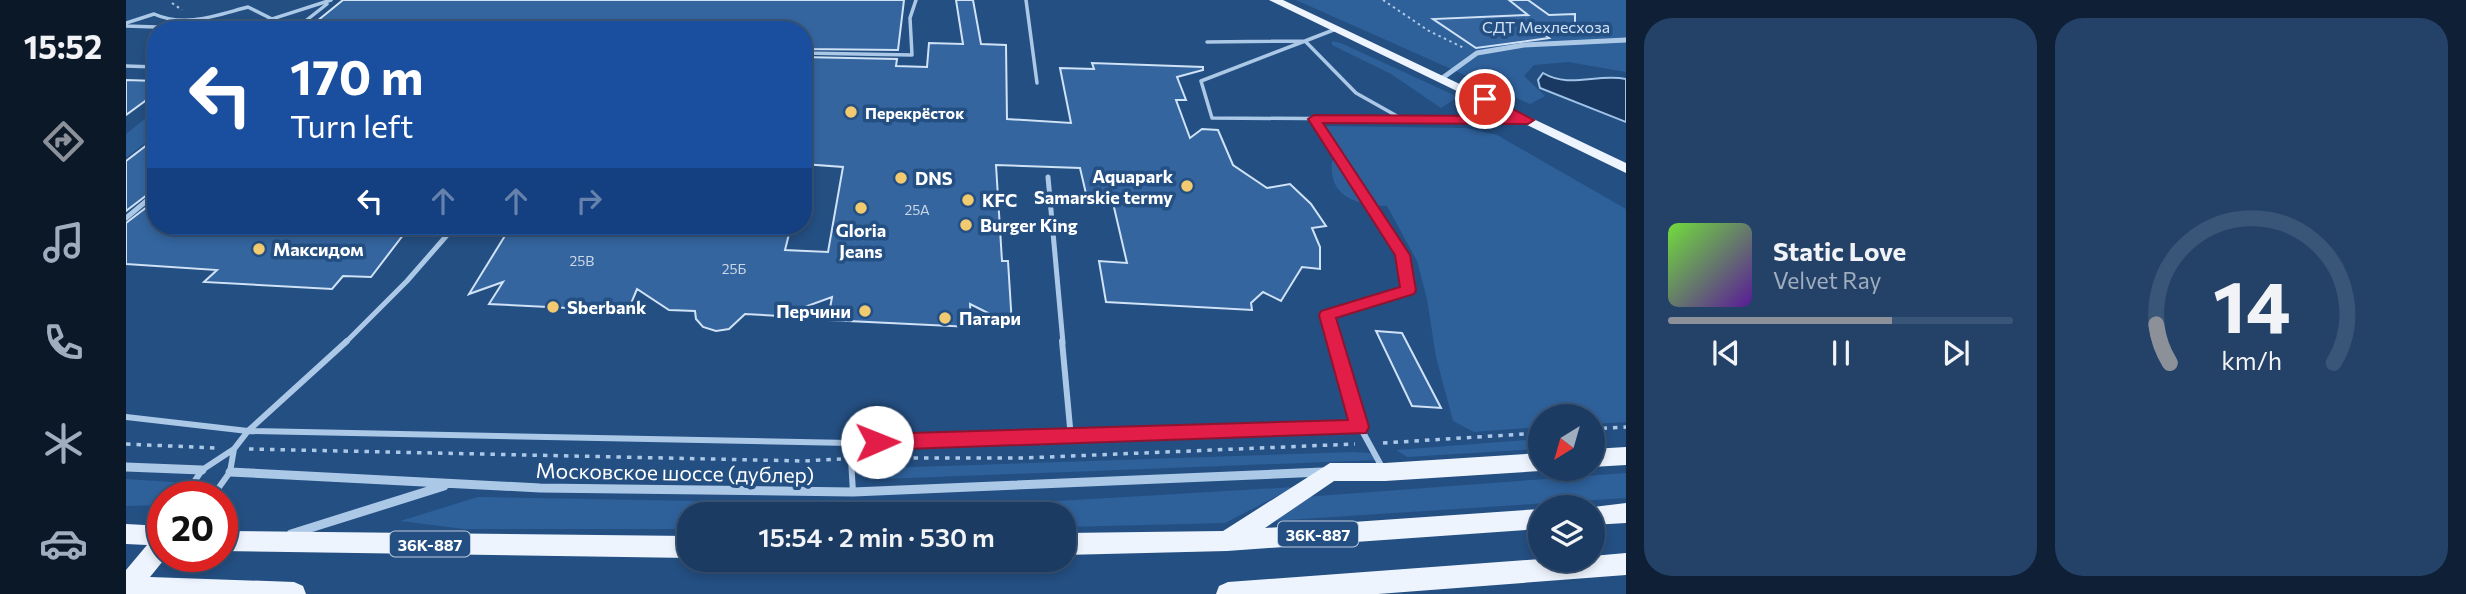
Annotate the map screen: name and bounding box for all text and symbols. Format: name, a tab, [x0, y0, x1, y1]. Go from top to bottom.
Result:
park label: СДТ Мехлесхоза	[1482, 17, 1610, 36]
text: 15:52	[24, 26, 102, 66]
text: 170 m	[290, 45, 423, 105]
icon: left	[175, 49, 266, 140]
pin	[1455, 69, 1515, 129]
icon: arrive	[1466, 80, 1504, 118]
place label: Перекрёсток	[865, 103, 964, 122]
marker: Перекрёсток	[843, 104, 859, 120]
text: Turn left	[290, 105, 414, 145]
icon: directions	[39, 117, 88, 166]
place label: Aquapark Samarskie termy	[1034, 165, 1174, 208]
place label: DNS	[915, 167, 953, 189]
marker: DNS	[893, 170, 909, 186]
marker: Aquapark Samarskie termy	[1179, 178, 1195, 194]
icon: left	[351, 182, 389, 220]
icon: ahead	[424, 182, 462, 220]
icon: ahead	[497, 182, 535, 220]
icon: right	[570, 182, 608, 220]
place label: KFC	[982, 189, 1017, 211]
marker: KFC	[960, 192, 976, 208]
marker: Gloria Jeans	[853, 200, 869, 216]
house number: 25А	[904, 201, 930, 218]
place label: Burger King	[980, 214, 1078, 236]
marker: Burger King	[958, 217, 974, 233]
icon: music	[39, 218, 88, 267]
place label: Gloria Jeans	[836, 219, 886, 262]
text: Static Love	[1773, 235, 1906, 266]
place label: Максидом	[273, 238, 364, 260]
marker: Максидом	[251, 241, 267, 257]
house number: 25В	[570, 252, 594, 269]
text: 14	[2213, 259, 2290, 348]
house number: 25Б	[722, 260, 747, 277]
text: Velvet Ray	[1773, 266, 1881, 294]
place label: Sberbank	[567, 296, 647, 318]
marker: Sberbank	[545, 299, 561, 315]
place label: Перчини	[776, 300, 851, 322]
marker: Перчини	[857, 303, 873, 319]
place label: Патари	[959, 307, 1021, 329]
marker: Патари	[937, 310, 953, 326]
icon: phone	[39, 318, 88, 367]
icon: previous	[1707, 334, 1745, 372]
icon: pause	[1822, 334, 1860, 372]
icon: next	[1937, 334, 1975, 372]
text: km/h	[2221, 345, 2282, 375]
north arrow	[1528, 404, 1605, 481]
map controls	[1528, 404, 1605, 572]
position arrow	[840, 405, 914, 479]
icon: climate	[39, 419, 88, 468]
street label: Московское шоссе (дублер)	[536, 457, 814, 487]
speed limit sign: 20	[147, 481, 238, 572]
button: layers	[1528, 495, 1605, 572]
icon: car	[39, 519, 88, 568]
text: 15:54 · 2 min · 530 m	[758, 521, 995, 552]
road number: 36К-887	[1278, 522, 1358, 547]
road number: 36К-887	[390, 531, 470, 556]

